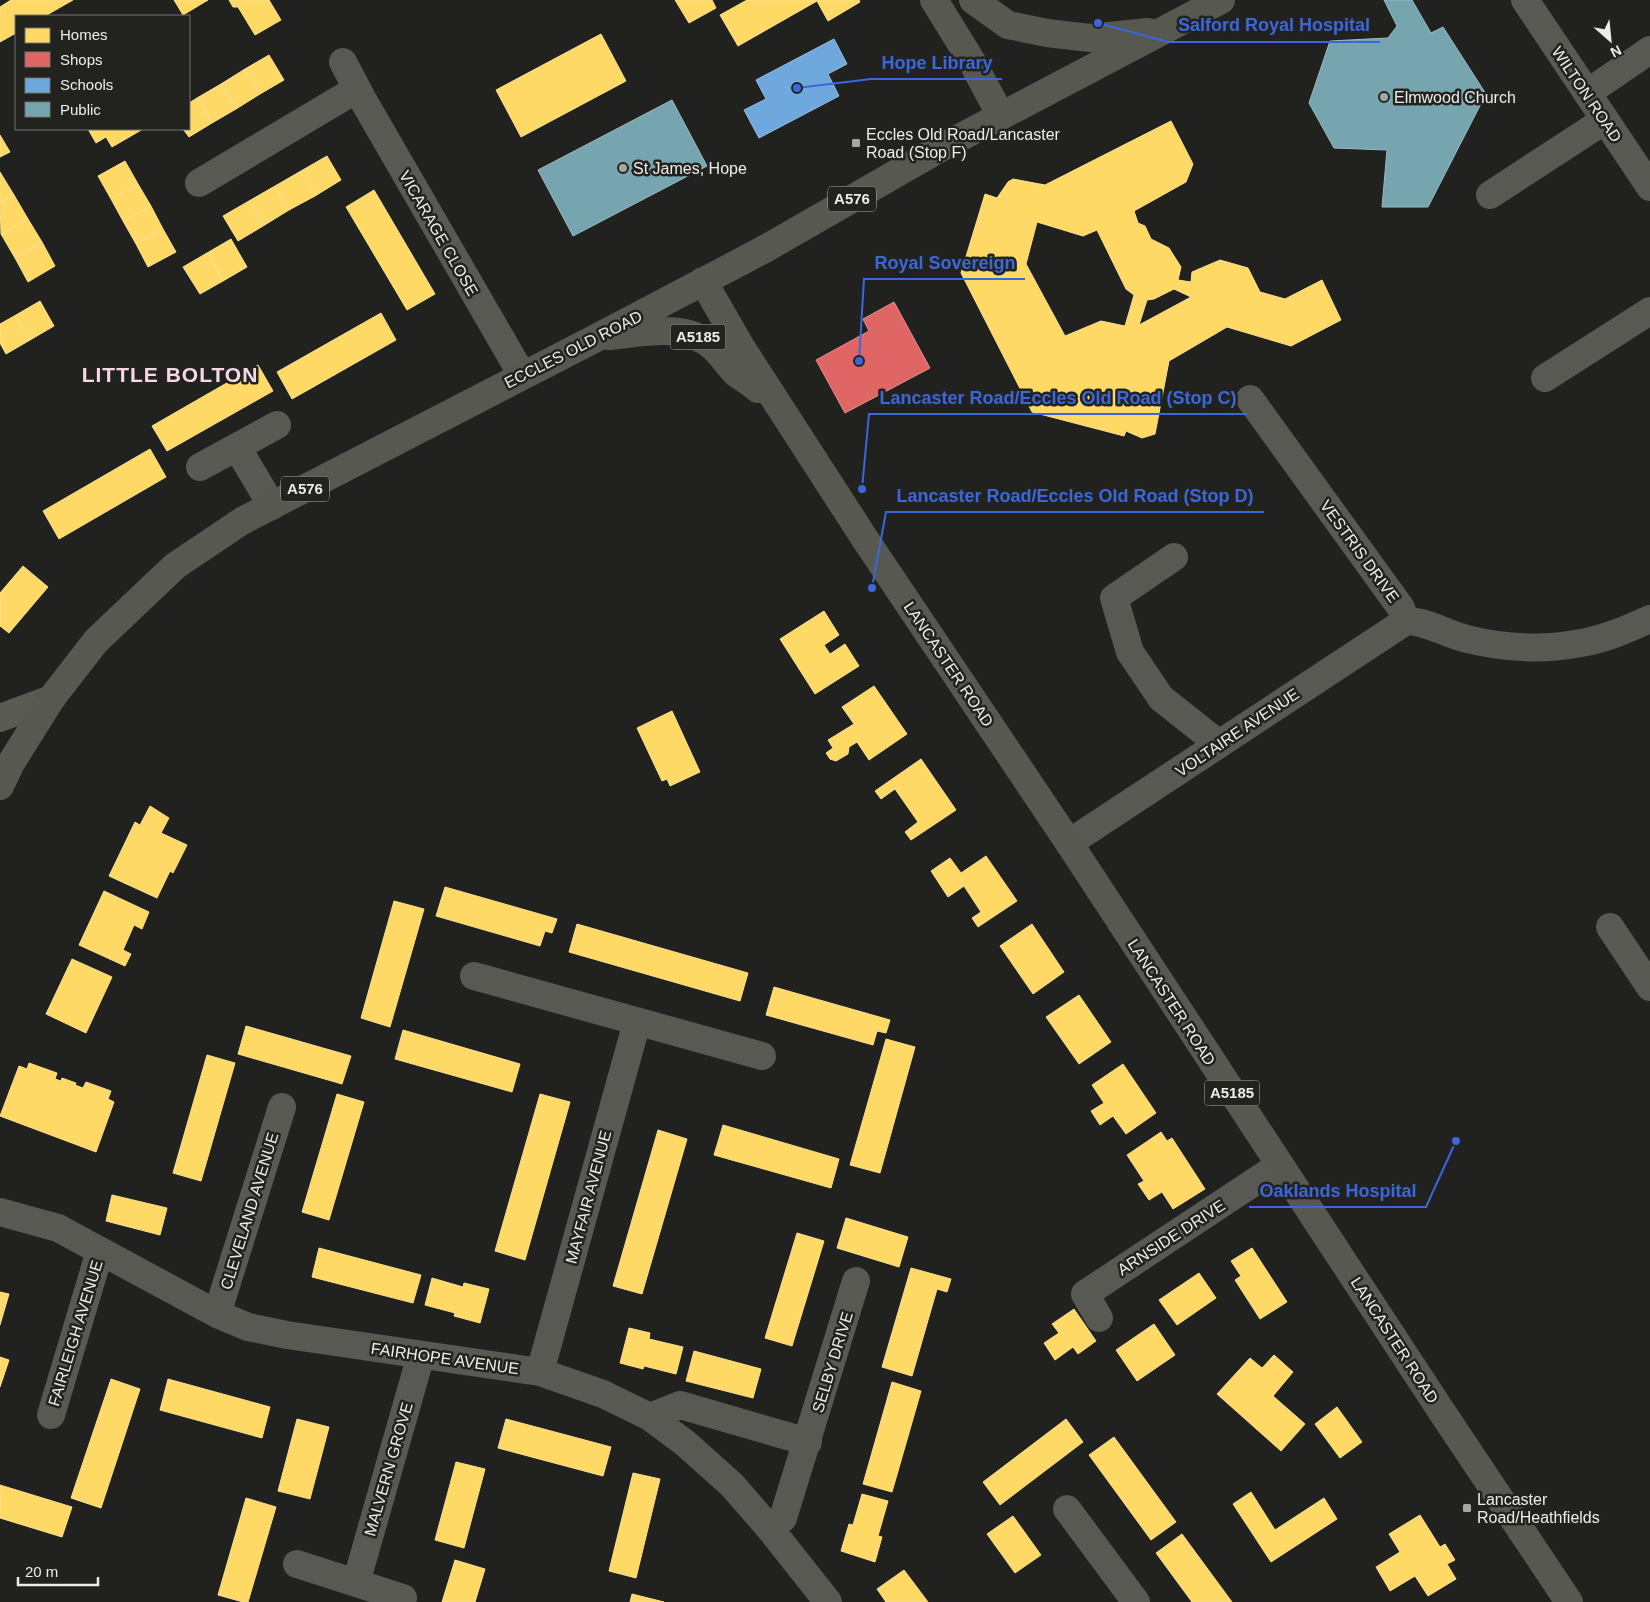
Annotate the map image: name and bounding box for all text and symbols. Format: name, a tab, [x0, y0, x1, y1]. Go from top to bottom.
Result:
callout: Salford Royal Hospital	[1168, 9, 1380, 42]
legend	[15, 15, 190, 130]
text: Salford Royal Hospital	[1178, 15, 1370, 35]
north arrow	[1585, 15, 1635, 65]
text: Homes	[60, 26, 108, 43]
street label: WILTON ROAD	[1548, 42, 1626, 146]
callout: Hope Library	[871, 46, 1002, 79]
text: Shops	[60, 51, 103, 68]
text: Hope Library	[881, 53, 993, 73]
text: Schools	[60, 76, 113, 93]
place label: Elmwood Church	[1394, 89, 1516, 106]
marker: Elmwood Church	[1378, 91, 1390, 103]
text: Public	[60, 101, 101, 118]
place label: Eccles Old Road/Lancaster Road (Stop F)	[866, 126, 1061, 161]
marker: Eccles Old Road/Lancaster Road (Stop F)	[850, 137, 862, 149]
place label: St James, Hope	[633, 160, 747, 177]
marker: St James, Hope	[617, 162, 629, 174]
street label: VICARAGE CLOSE	[396, 168, 481, 299]
road number: A576	[828, 186, 876, 212]
callout: Royal Sovereign	[864, 246, 1025, 279]
text: Royal Sovereign	[874, 253, 1016, 273]
street label: ECCLES OLD ROAD	[502, 307, 645, 392]
road number: A5185	[670, 324, 726, 350]
district label: LITTLE BOLTON	[82, 363, 258, 386]
callout: Lancaster Road/Eccles Old Road (Stop C)	[869, 381, 1247, 414]
text: Lancaster Road/Eccles Old Road (Stop C)	[879, 388, 1237, 408]
road number: A576	[281, 476, 329, 502]
callout: Lancaster Road/Eccles Old Road (Stop D)	[886, 479, 1264, 512]
text: Lancaster Road/Eccles Old Road (Stop D)	[896, 486, 1254, 506]
street label: VESTRIS DRIVE	[1317, 497, 1402, 606]
street label: LANCASTER ROAD	[901, 599, 997, 730]
street label: VOLTAIRE AVENUE	[1172, 685, 1302, 780]
street label: LANCASTER ROAD	[1125, 936, 1219, 1068]
road number: A5185	[1204, 1080, 1260, 1106]
street label: MAYFAIR AVENUE	[563, 1129, 614, 1266]
street label: CLEVELAND AVENUE	[217, 1131, 281, 1292]
callout: Oaklands Hospital	[1249, 1174, 1426, 1207]
text: Oaklands Hospital	[1259, 1181, 1417, 1201]
street label: ARNSIDE DRIVE	[1114, 1196, 1228, 1278]
street label: FAIRLEIGH AVENUE	[45, 1258, 106, 1408]
street label: LANCASTER ROAD	[1348, 1274, 1442, 1406]
street label: SELBY DRIVE	[809, 1310, 856, 1415]
street label: FAIRHOPE AVENUE	[370, 1340, 520, 1377]
street label: MALVERN GROVE	[361, 1400, 416, 1538]
place label: Lancaster Road/Heathfields	[1477, 1491, 1600, 1526]
marker: Lancaster Road/Heathfields	[1461, 1502, 1473, 1514]
scale bar	[18, 1554, 98, 1586]
text: 20 m	[25, 1563, 58, 1580]

